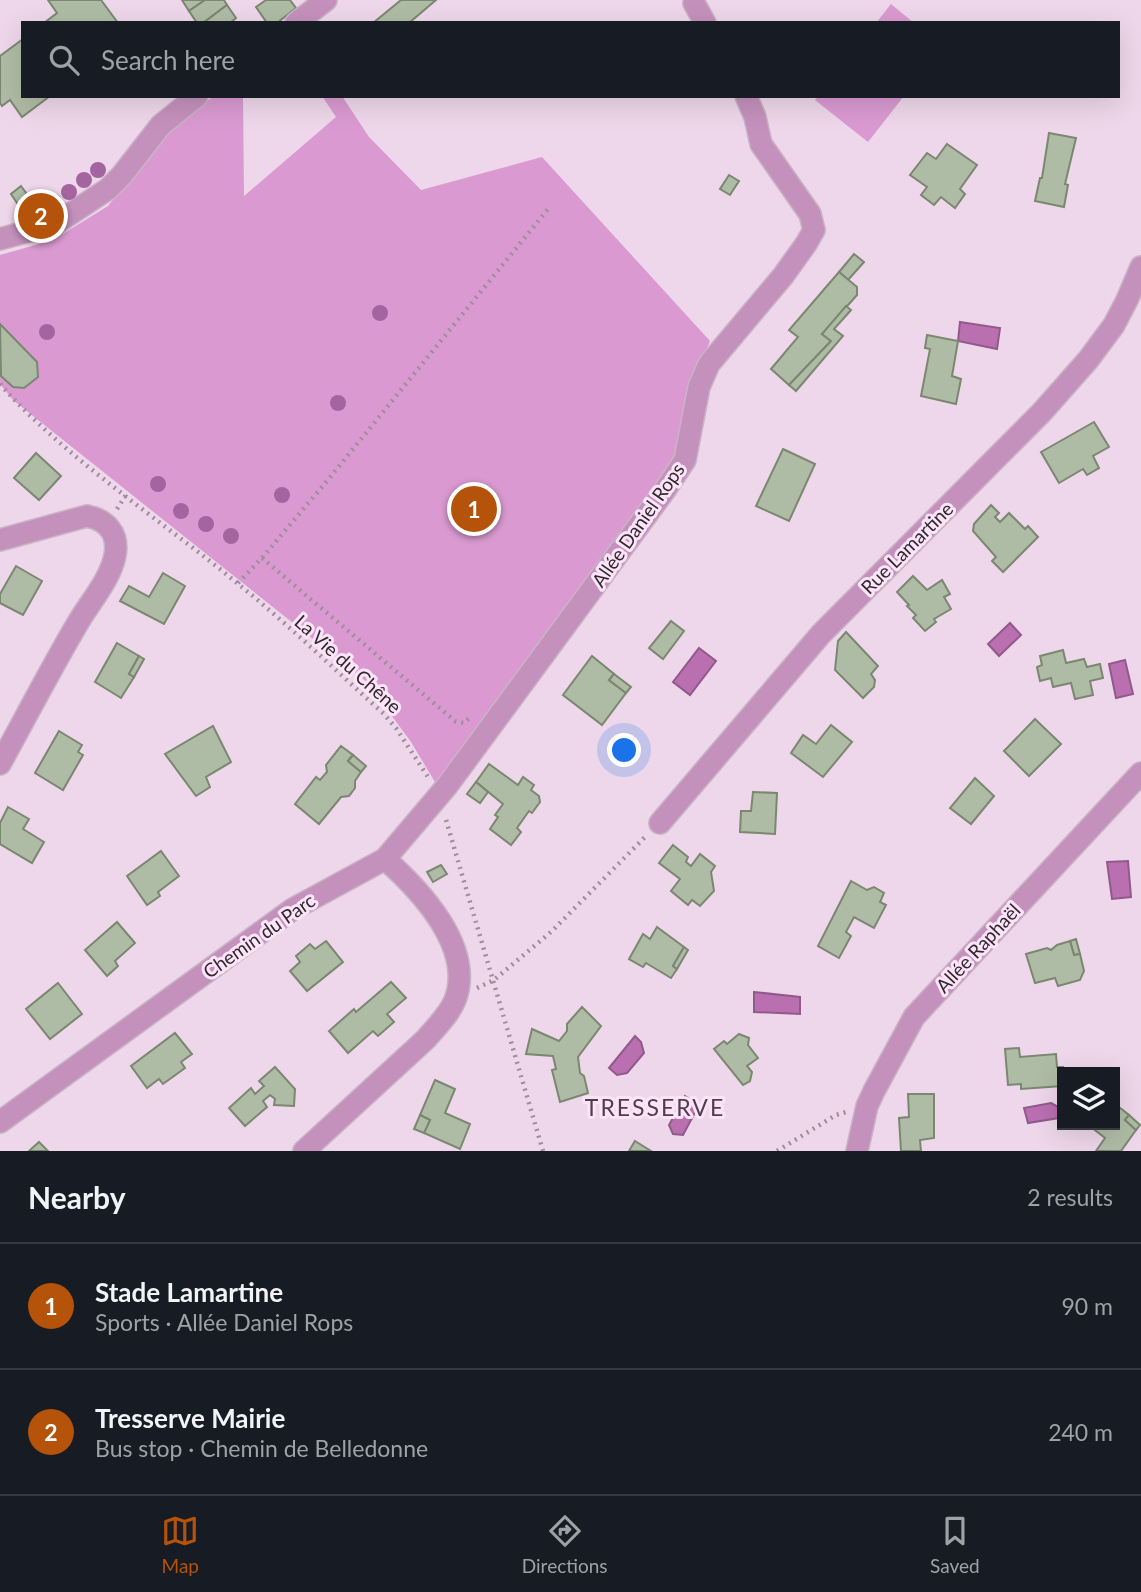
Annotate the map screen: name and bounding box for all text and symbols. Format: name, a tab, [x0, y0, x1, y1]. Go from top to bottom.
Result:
search box	[21, 21, 1120, 98]
icon: search	[45, 41, 83, 79]
text: Search here	[101, 44, 235, 76]
pin: 2	[18, 190, 64, 242]
street label: Allée Daniel Rops	[586, 458, 689, 591]
pin: 1	[451, 483, 497, 535]
street label: Rue Lamartine	[856, 497, 957, 598]
street label: La Vie du Chêne	[290, 610, 406, 718]
your location	[607, 733, 641, 767]
street label: Chemin du Parc	[198, 889, 319, 983]
street label: Allée Raphaël	[931, 898, 1025, 997]
map controls	[1057, 1067, 1120, 1130]
button: layers	[1057, 1067, 1120, 1130]
district label: TRESSERVE	[585, 1093, 725, 1121]
text: Nearby	[28, 1179, 126, 1215]
text: 2 results	[1027, 1183, 1113, 1211]
text: Stade Lamartine	[95, 1276, 283, 1308]
text: 1	[44, 1292, 58, 1320]
text: 90 m	[1062, 1292, 1113, 1320]
text: Sports · Allée Daniel Rops	[95, 1308, 353, 1336]
text: Tresserve Mairie	[95, 1402, 285, 1434]
text: 2	[44, 1418, 58, 1446]
text: 240 m	[1048, 1418, 1113, 1446]
text: Bus stop · Chemin de Belledonne	[95, 1434, 428, 1462]
tab: Map	[161, 1512, 199, 1577]
tab: Directions	[522, 1512, 608, 1577]
tab: Saved	[930, 1512, 980, 1577]

